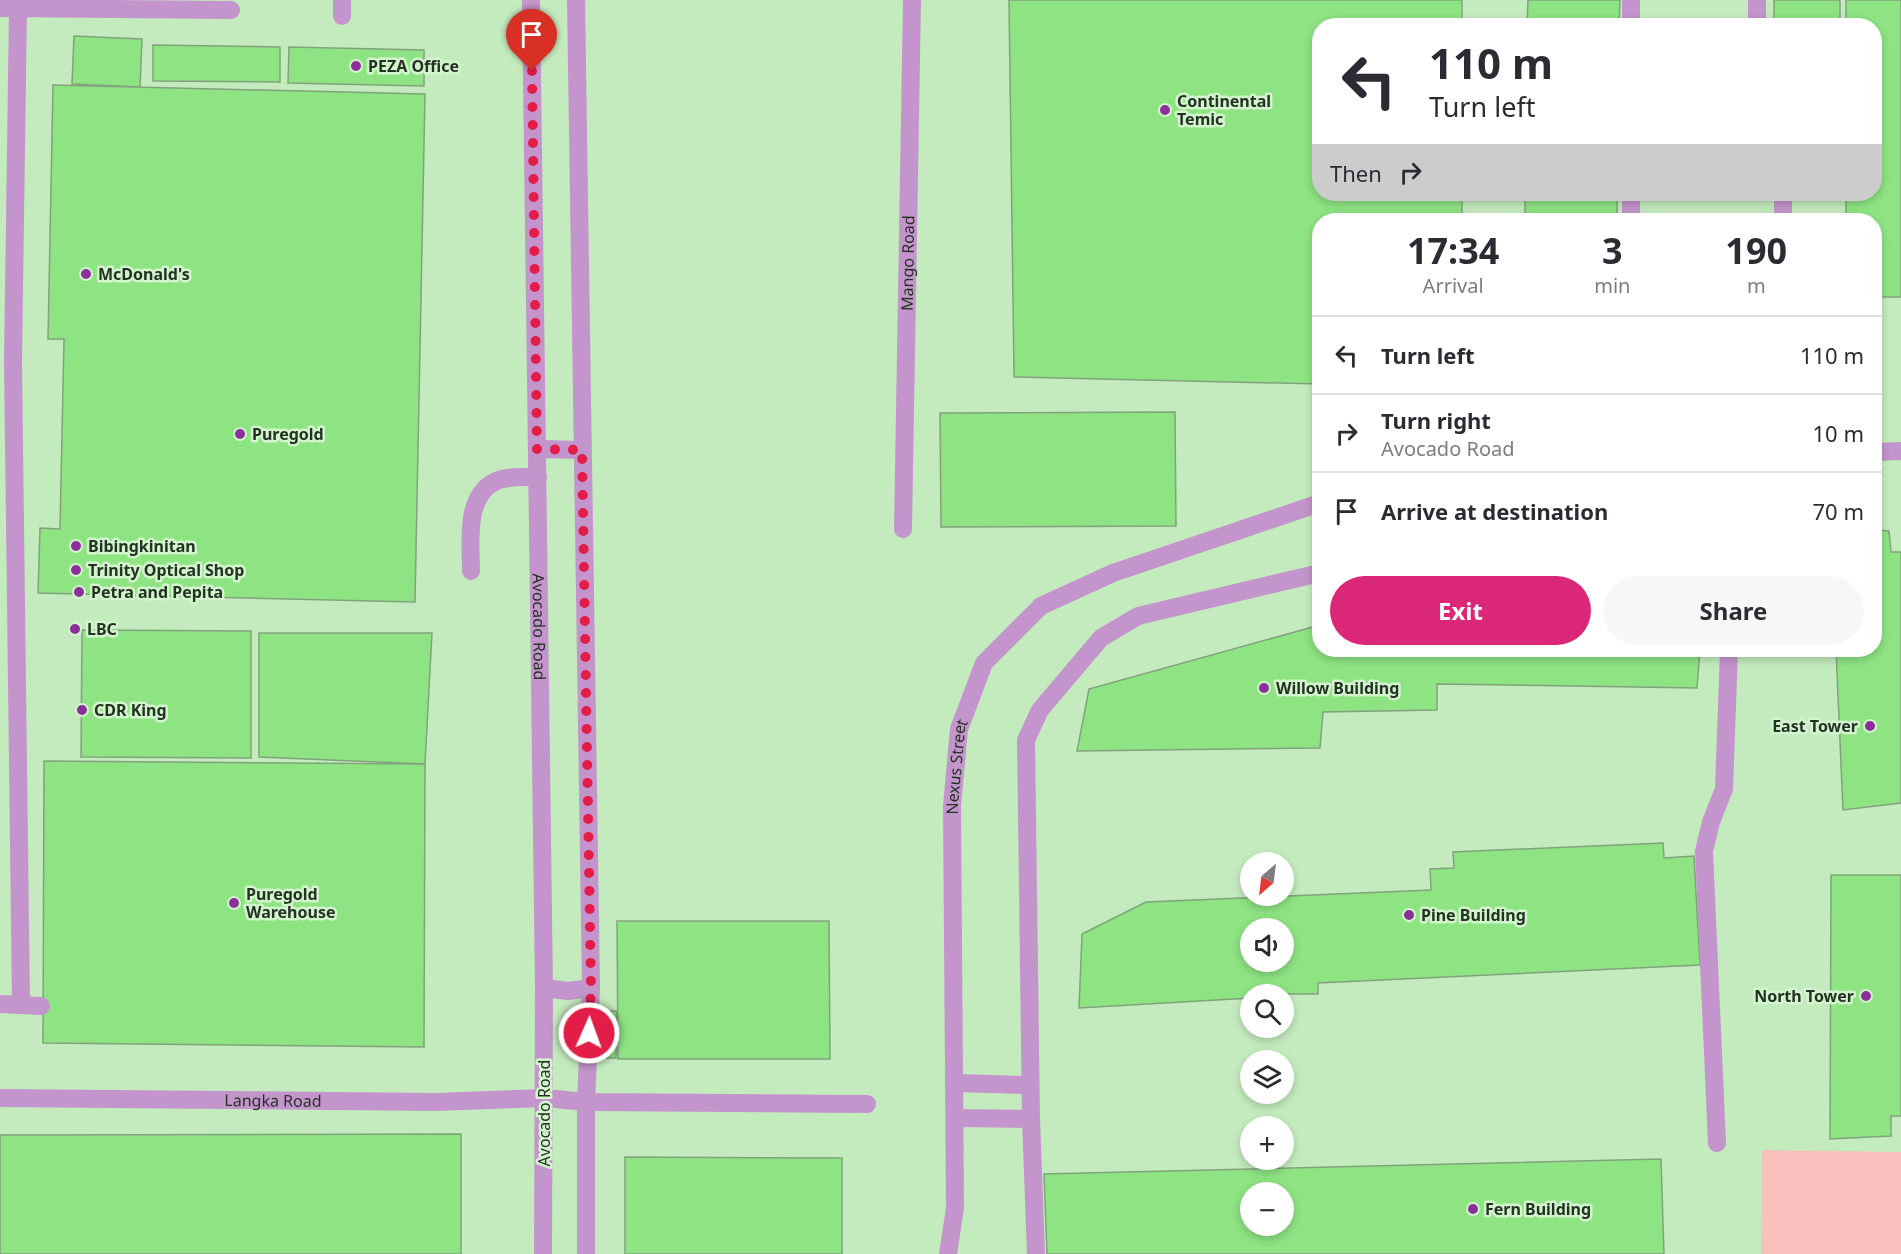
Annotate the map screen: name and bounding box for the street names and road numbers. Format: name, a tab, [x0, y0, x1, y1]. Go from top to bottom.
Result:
street label: Mango Road	[896, 215, 919, 311]
street label: Avocado Road	[528, 573, 551, 681]
street label: Nexus Street	[941, 716, 973, 815]
street label: Avocado Road	[533, 1060, 555, 1166]
street label: Langka Road	[224, 1089, 322, 1112]

